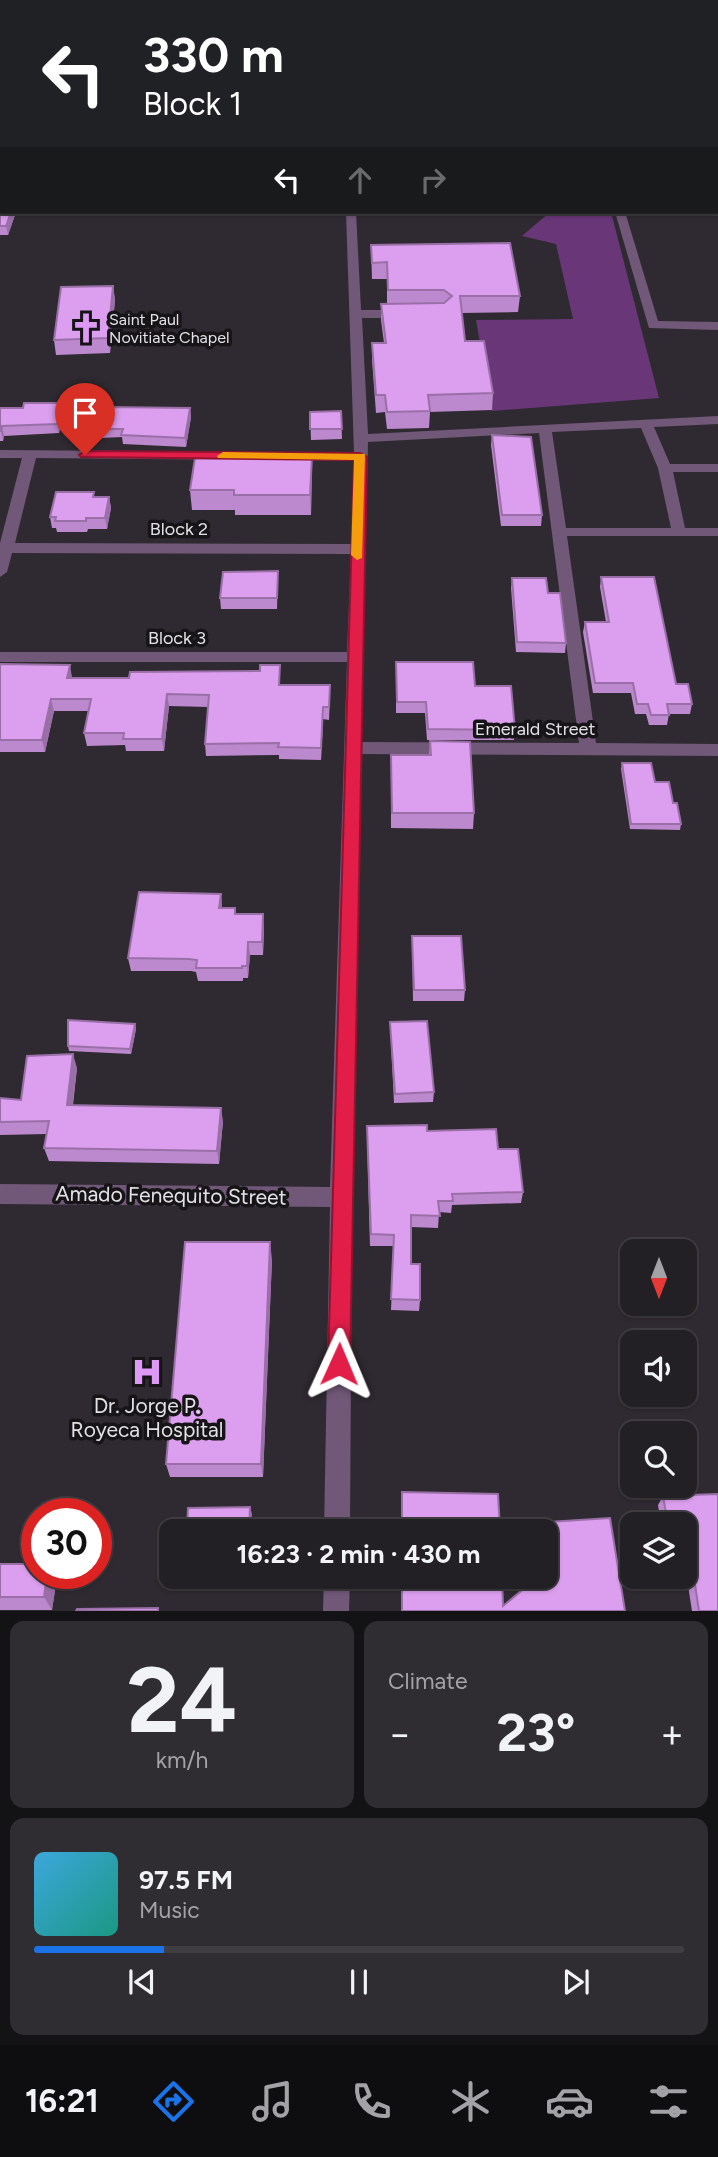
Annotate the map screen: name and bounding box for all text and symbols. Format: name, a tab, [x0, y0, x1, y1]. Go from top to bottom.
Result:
text: 330 m	[143, 25, 284, 84]
icon: left	[28, 28, 119, 119]
text: Block 1	[143, 85, 242, 123]
icon: left	[268, 161, 306, 199]
icon: ahead	[341, 161, 379, 199]
icon: right	[414, 161, 452, 199]
place label: Saint Paul Novitiate Chapel	[109, 310, 229, 347]
church icon: Saint Paul Novitiate Chapel	[69, 311, 103, 345]
pin	[55, 383, 115, 455]
icon: arrive	[66, 394, 104, 432]
street label: Block 2	[150, 518, 208, 540]
street label: Block 3	[148, 627, 206, 649]
street label: Emerald Street	[475, 718, 595, 740]
street label: Amado Fenequito Street	[55, 1180, 287, 1210]
north arrow	[620, 1239, 696, 1316]
map controls	[620, 1239, 697, 1589]
position arrow	[302, 1327, 376, 1401]
button: sound	[620, 1330, 697, 1407]
hospital icon: Dr. Jorge P. Royeca Hospital	[130, 1355, 164, 1389]
place label: Dr. Jorge P. Royeca Hospital	[71, 1393, 223, 1442]
button: search	[620, 1421, 697, 1498]
speed limit sign: 30	[21, 1498, 112, 1589]
button: layers	[620, 1512, 697, 1589]
text: 16:23 · 2 min · 430 m	[237, 1538, 480, 1570]
text: 24	[127, 1646, 237, 1755]
text: Climate	[388, 1667, 467, 1695]
text: 23°	[497, 1702, 575, 1764]
text: −	[388, 1711, 412, 1757]
text: +	[660, 1711, 684, 1757]
text: km/h	[156, 1746, 208, 1774]
text: 97.5 FM	[139, 1864, 233, 1896]
text: Music	[139, 1896, 200, 1924]
icon: previous	[123, 1963, 161, 2001]
icon: pause	[340, 1963, 378, 2001]
icon: next	[557, 1963, 595, 2001]
icon: directions	[149, 2077, 198, 2126]
icon: music	[248, 2077, 297, 2126]
icon: phone	[347, 2077, 396, 2126]
icon: climate	[446, 2077, 495, 2126]
icon: car	[545, 2077, 594, 2126]
icon: filters	[644, 2077, 693, 2126]
text: 16:21	[25, 2082, 99, 2120]

